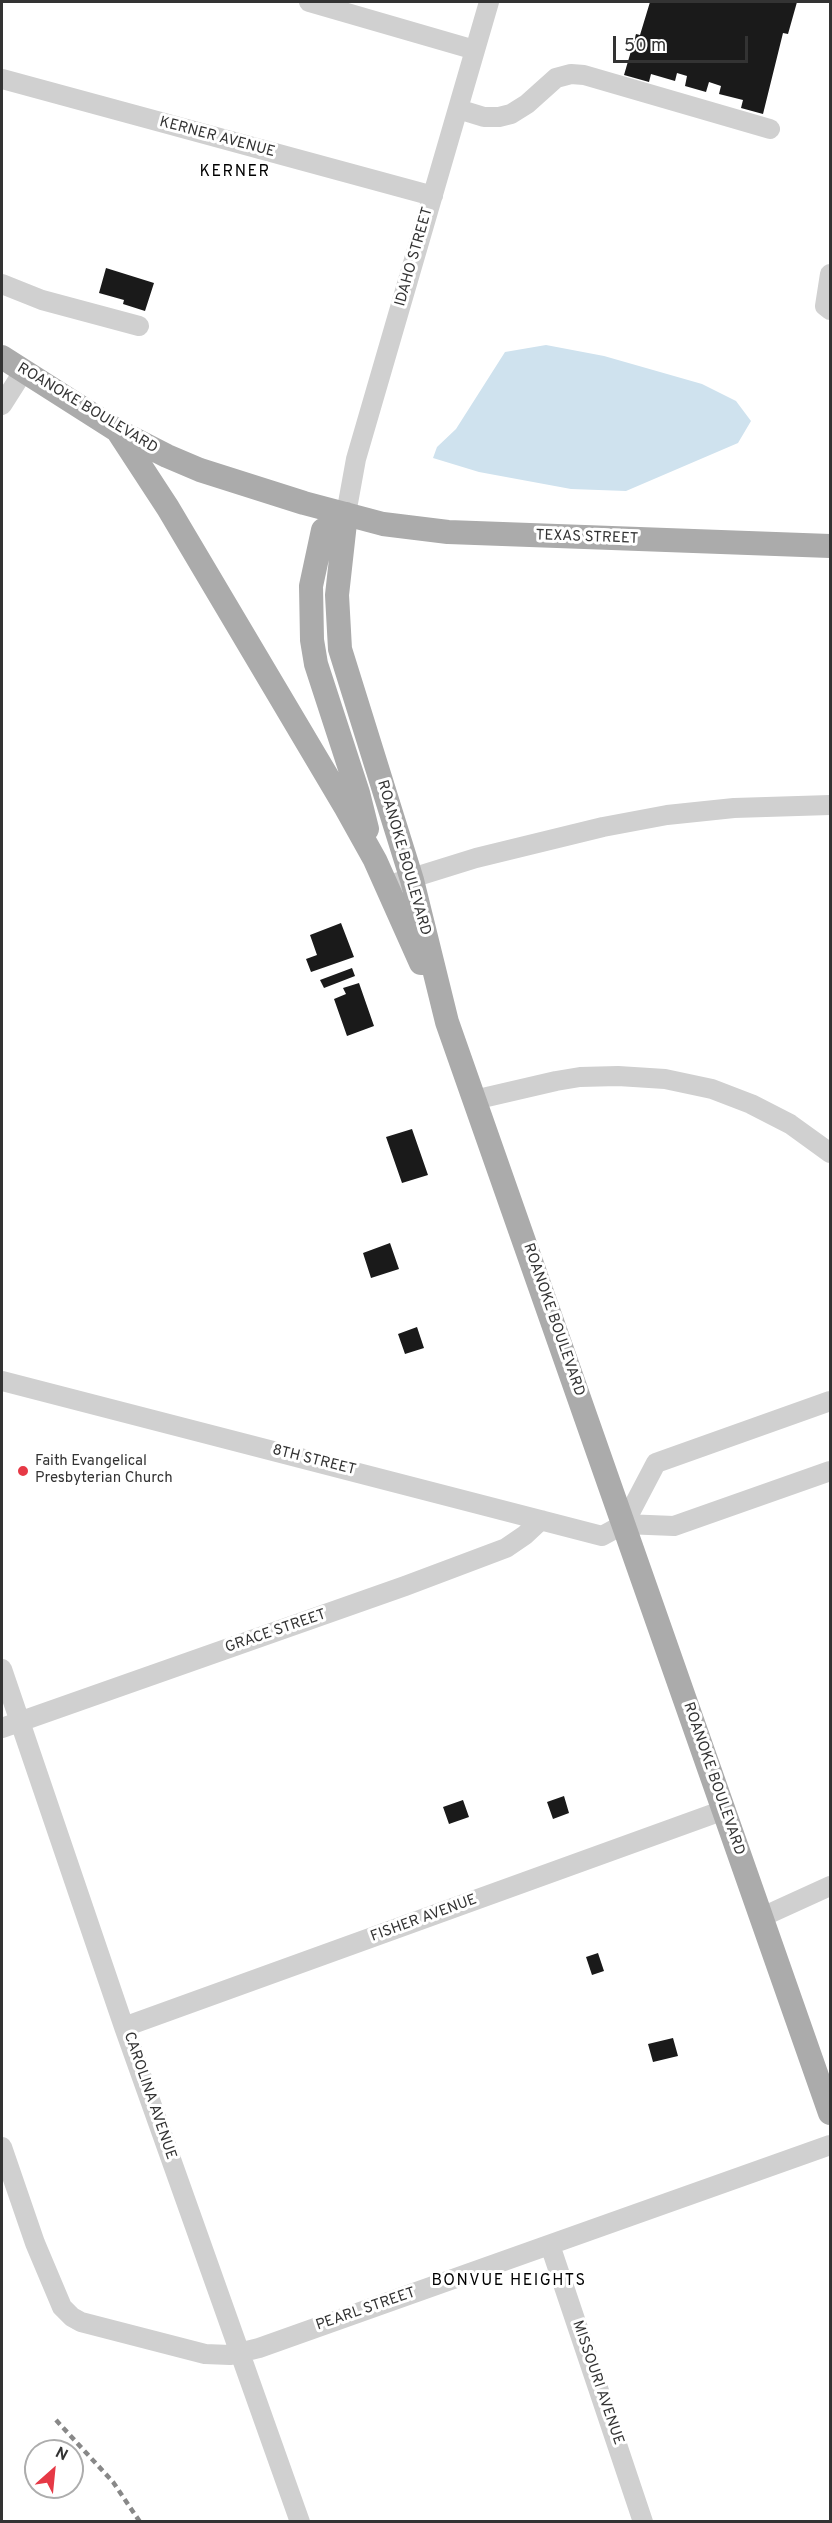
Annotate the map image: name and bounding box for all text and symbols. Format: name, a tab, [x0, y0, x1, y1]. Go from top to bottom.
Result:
scale bar	[616, 24, 751, 62]
text: 50 m	[624, 35, 666, 58]
street label: KERNER AVENUE	[157, 114, 277, 162]
district label: KERNER	[199, 163, 271, 183]
street label: IDAHO STREET	[392, 205, 438, 309]
street label: ROANOKE BOULEVARD	[13, 360, 161, 458]
street label: TEXAS STREET	[535, 527, 639, 549]
street label: ROANOKE BOULEVARD	[372, 778, 434, 938]
street label: ROANOKE BOULEVARD	[518, 1241, 588, 1399]
street label: 8TH STREET	[270, 1442, 358, 1480]
place label: Faith Evangelical Presbyterian Church	[35, 1453, 173, 1488]
marker: Faith Evangelical Presbyterian Church	[16, 1464, 30, 1478]
street label: GRACE STREET	[223, 1606, 329, 1658]
street label: ROANOKE BOULEVARD	[678, 1700, 748, 1858]
street label: FISHER AVENUE	[368, 1891, 480, 1947]
street label: CAROLINA AVENUE	[119, 2030, 179, 2162]
district label: BONVUE HEIGHTS	[431, 2272, 587, 2292]
street label: PEARL STREET	[314, 2285, 418, 2335]
street label: MISSOURI AVENUE	[567, 2318, 627, 2448]
north arrow	[24, 2439, 84, 2499]
text: N	[52, 2443, 71, 2466]

